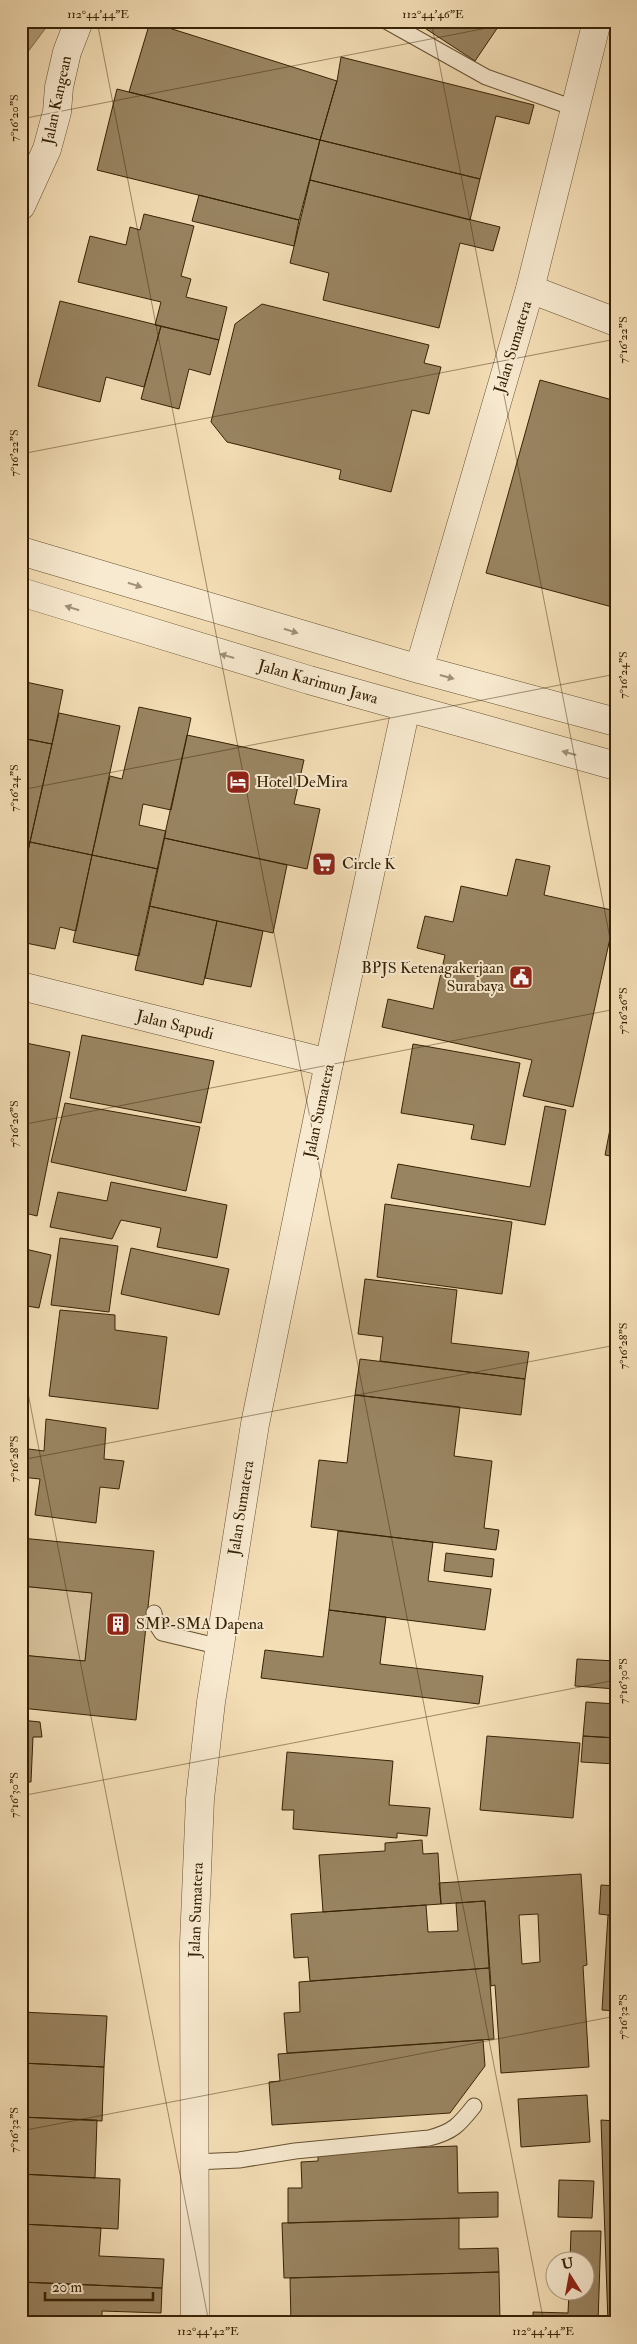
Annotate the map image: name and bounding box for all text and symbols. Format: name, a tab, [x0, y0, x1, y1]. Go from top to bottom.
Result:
text: 112°44'44"E	[67, 7, 129, 22]
text: 112°44'46"E	[402, 7, 464, 22]
street label: Jalan Kangean	[38, 54, 77, 147]
text: 7°16'20"S	[7, 94, 22, 142]
street label: Jalan Sumatera	[489, 298, 538, 397]
text: 7°16'22"S	[616, 316, 631, 364]
text: 7°16'22"S	[7, 429, 22, 477]
one-way arrow	[128, 582, 143, 590]
one-way arrow	[64, 604, 79, 612]
one-way arrow	[284, 628, 299, 636]
one-way arrow	[220, 651, 235, 659]
text: 7°16'24"S	[616, 651, 631, 699]
street label: Jalan Karimun Jawa	[254, 655, 381, 710]
one-way arrow	[439, 673, 454, 681]
one-way arrow	[561, 749, 576, 757]
text: 7°16'24"S	[7, 764, 22, 812]
hotel icon: Hotel DeMira	[225, 769, 251, 795]
place label: Hotel DeMira	[256, 772, 348, 792]
supermarket icon: Circle K	[311, 851, 337, 877]
place label: Circle K	[342, 854, 396, 874]
place label: BPJS Ketenagakerjaan Surabaya	[361, 958, 504, 996]
public building icon: BPJS Ketenagakerjaan Surabaya	[508, 964, 534, 990]
text: 7°16'26"S	[616, 987, 631, 1035]
street label: Jalan Sapudi	[133, 1006, 216, 1045]
street label: Jalan Sumatera	[299, 1062, 340, 1161]
text: 7°16'26"S	[7, 1100, 22, 1148]
text: 7°16'28"S	[616, 1323, 631, 1369]
text: 7°16'28"S	[7, 1436, 22, 1482]
street label: Jalan Sumatera	[223, 1459, 259, 1558]
building icon: SMP-SMA Dapena	[105, 1611, 131, 1637]
place label: SMP-SMA Dapena	[136, 1614, 264, 1635]
text: 7°16'30"S	[616, 1658, 631, 1704]
text: 7°16'30"S	[7, 1772, 22, 1818]
street label: Jalan Sumatera	[184, 1862, 209, 1959]
text: 7°16'32"S	[616, 1994, 631, 2040]
text: 7°16'32"S	[7, 2107, 22, 2153]
north arrow	[544, 2252, 594, 2302]
text: U	[560, 2254, 575, 2273]
scale bar	[45, 2269, 152, 2301]
text: 20 m	[52, 2278, 82, 2297]
text: 112°44'42"E	[177, 2324, 239, 2339]
text: 112°44'44"E	[512, 2324, 574, 2339]

